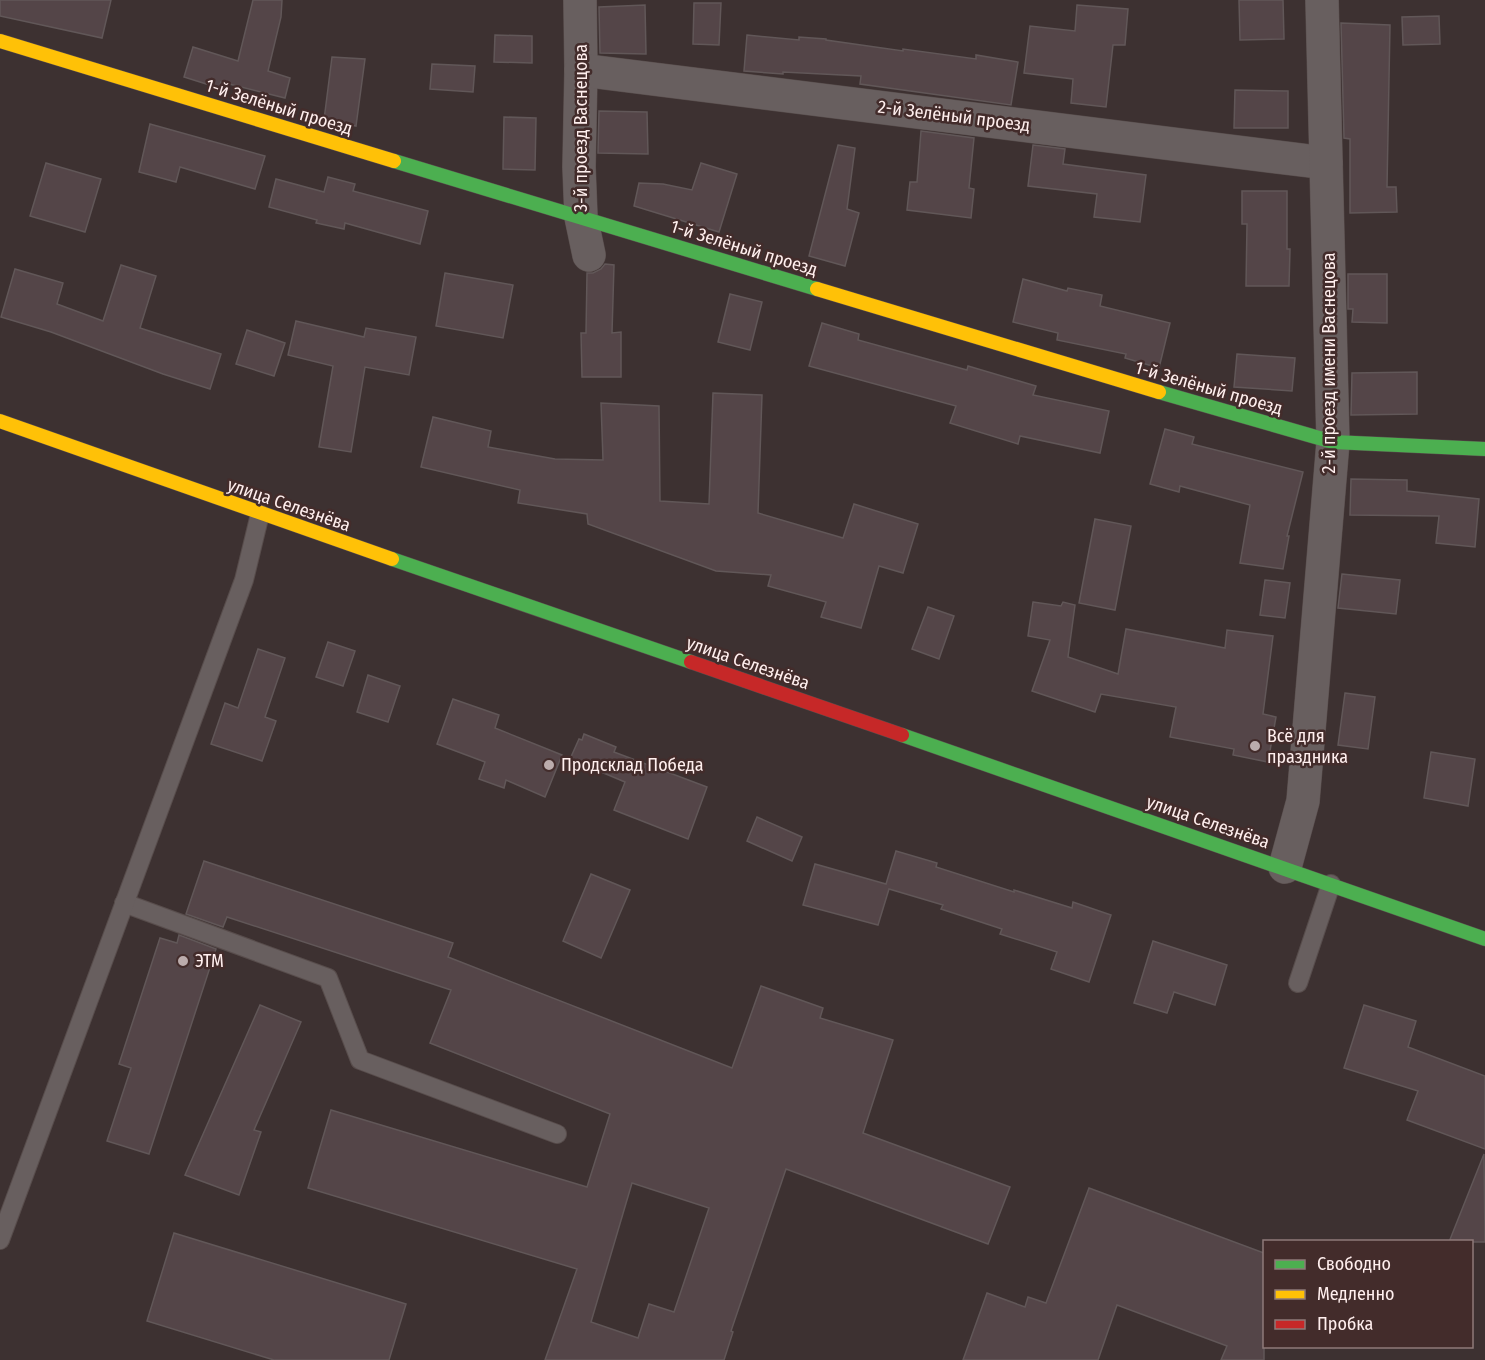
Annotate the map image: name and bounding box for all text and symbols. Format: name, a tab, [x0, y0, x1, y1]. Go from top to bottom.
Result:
street label: 3-й проезд Васнецова	[570, 44, 592, 212]
street label: 1-й Зелёный проезд	[203, 74, 355, 140]
street label: 2-й Зелёный проезд	[877, 96, 1031, 136]
street label: 1-й Зелёный проезд	[668, 215, 820, 281]
street label: 2-й проезд имени Васнецова	[1318, 252, 1340, 474]
street label: 1-й Зелёный проезд	[1133, 356, 1285, 420]
street label: улица Селезнёва	[225, 474, 354, 536]
street label: улица Селезнёва	[684, 632, 813, 694]
place label: Всё для праздника	[1267, 725, 1348, 768]
marker: Всё для праздника	[1248, 739, 1262, 753]
place label: Продсклад Победа	[561, 754, 704, 776]
marker: Продсклад Победа	[542, 758, 556, 772]
street label: улица Селезнёва	[1144, 791, 1273, 853]
place label: ЭТМ	[195, 950, 224, 972]
marker: ЭТМ	[176, 954, 190, 968]
legend	[1263, 1240, 1473, 1348]
text: Свободно	[1317, 1253, 1391, 1275]
text: Медленно	[1317, 1283, 1395, 1305]
text: Пробка	[1317, 1313, 1373, 1335]

